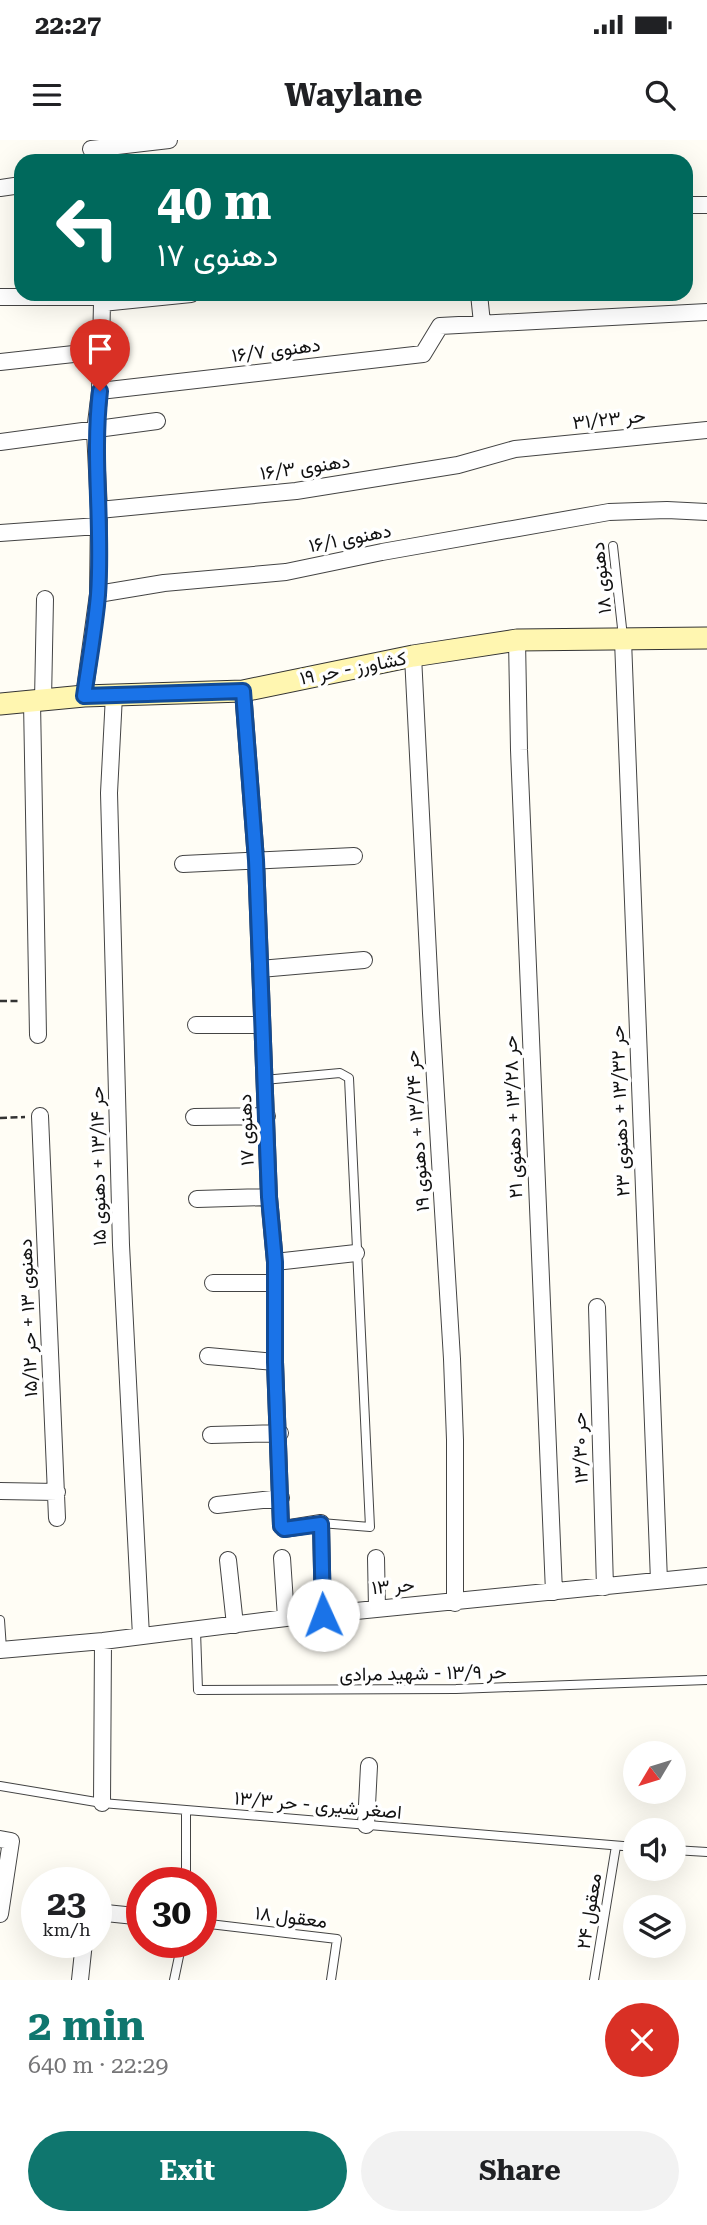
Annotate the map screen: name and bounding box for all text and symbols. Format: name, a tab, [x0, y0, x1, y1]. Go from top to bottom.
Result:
text: 22:27	[35, 10, 101, 40]
icon: menu	[28, 76, 66, 114]
text: Waylane	[284, 76, 423, 114]
icon: search	[641, 76, 679, 114]
text: 40 m	[157, 174, 272, 231]
icon: left	[42, 182, 133, 273]
text: دهنوی ۱۷	[157, 236, 278, 274]
pin	[70, 319, 130, 391]
icon: arrive	[81, 330, 119, 368]
street label: دهنوی ۱۶/۷	[230, 333, 322, 367]
street label: حر ۳۱/۲۳	[571, 404, 647, 434]
street label: دهنوی ۱۶/۳	[259, 449, 351, 485]
street label: دهنوی ۱۶/۱	[307, 519, 393, 557]
street label: دهنوی ۱۸	[586, 541, 616, 615]
street label: کشاورز - حر ۱۹	[298, 646, 408, 690]
street label: حر ۱۳/۳۲ + دهنوی ۲۳	[606, 1025, 634, 1197]
street label: حر ۱۳/۲۸ + دهنوی ۲۱	[499, 1035, 527, 1199]
street label: حر ۱۳/۲۴ + دهنوی ۱۹	[400, 1049, 434, 1213]
street label: حر ۱۳/۱۴ + دهنوی ۱۵	[85, 1086, 111, 1246]
street label: دهنوی ۱۷	[233, 1094, 259, 1166]
street label: دهنوی ۱۳ + حر ۱۵/۱۲	[14, 1238, 42, 1398]
street label: حر ۱۳/۳۰	[567, 1412, 593, 1484]
street label: حر ۱۳	[371, 1573, 415, 1599]
position arrow	[286, 1578, 360, 1652]
street label: حر ۱۳/۹ - شهید مرادی	[339, 1660, 507, 1686]
north arrow	[623, 1741, 686, 1804]
map controls	[623, 1741, 686, 1958]
street label: اصغر شیری - حر ۱۳/۳	[233, 1786, 403, 1824]
button: sound	[623, 1818, 686, 1881]
speed limit sign: 30	[126, 1867, 217, 1958]
street label: معقول ۲۴	[572, 1871, 606, 1951]
text: 23	[47, 1883, 86, 1924]
button: layers	[623, 1895, 686, 1958]
street label: معقول ۱۸	[254, 1901, 328, 1933]
text: km/h	[42, 1919, 91, 1940]
text: 2 min	[28, 2001, 145, 2050]
button: close	[605, 2003, 679, 2077]
text: 640 m · 22:29	[28, 2052, 168, 2079]
button: Exit	[28, 2131, 347, 2211]
button: Share	[361, 2131, 679, 2211]

